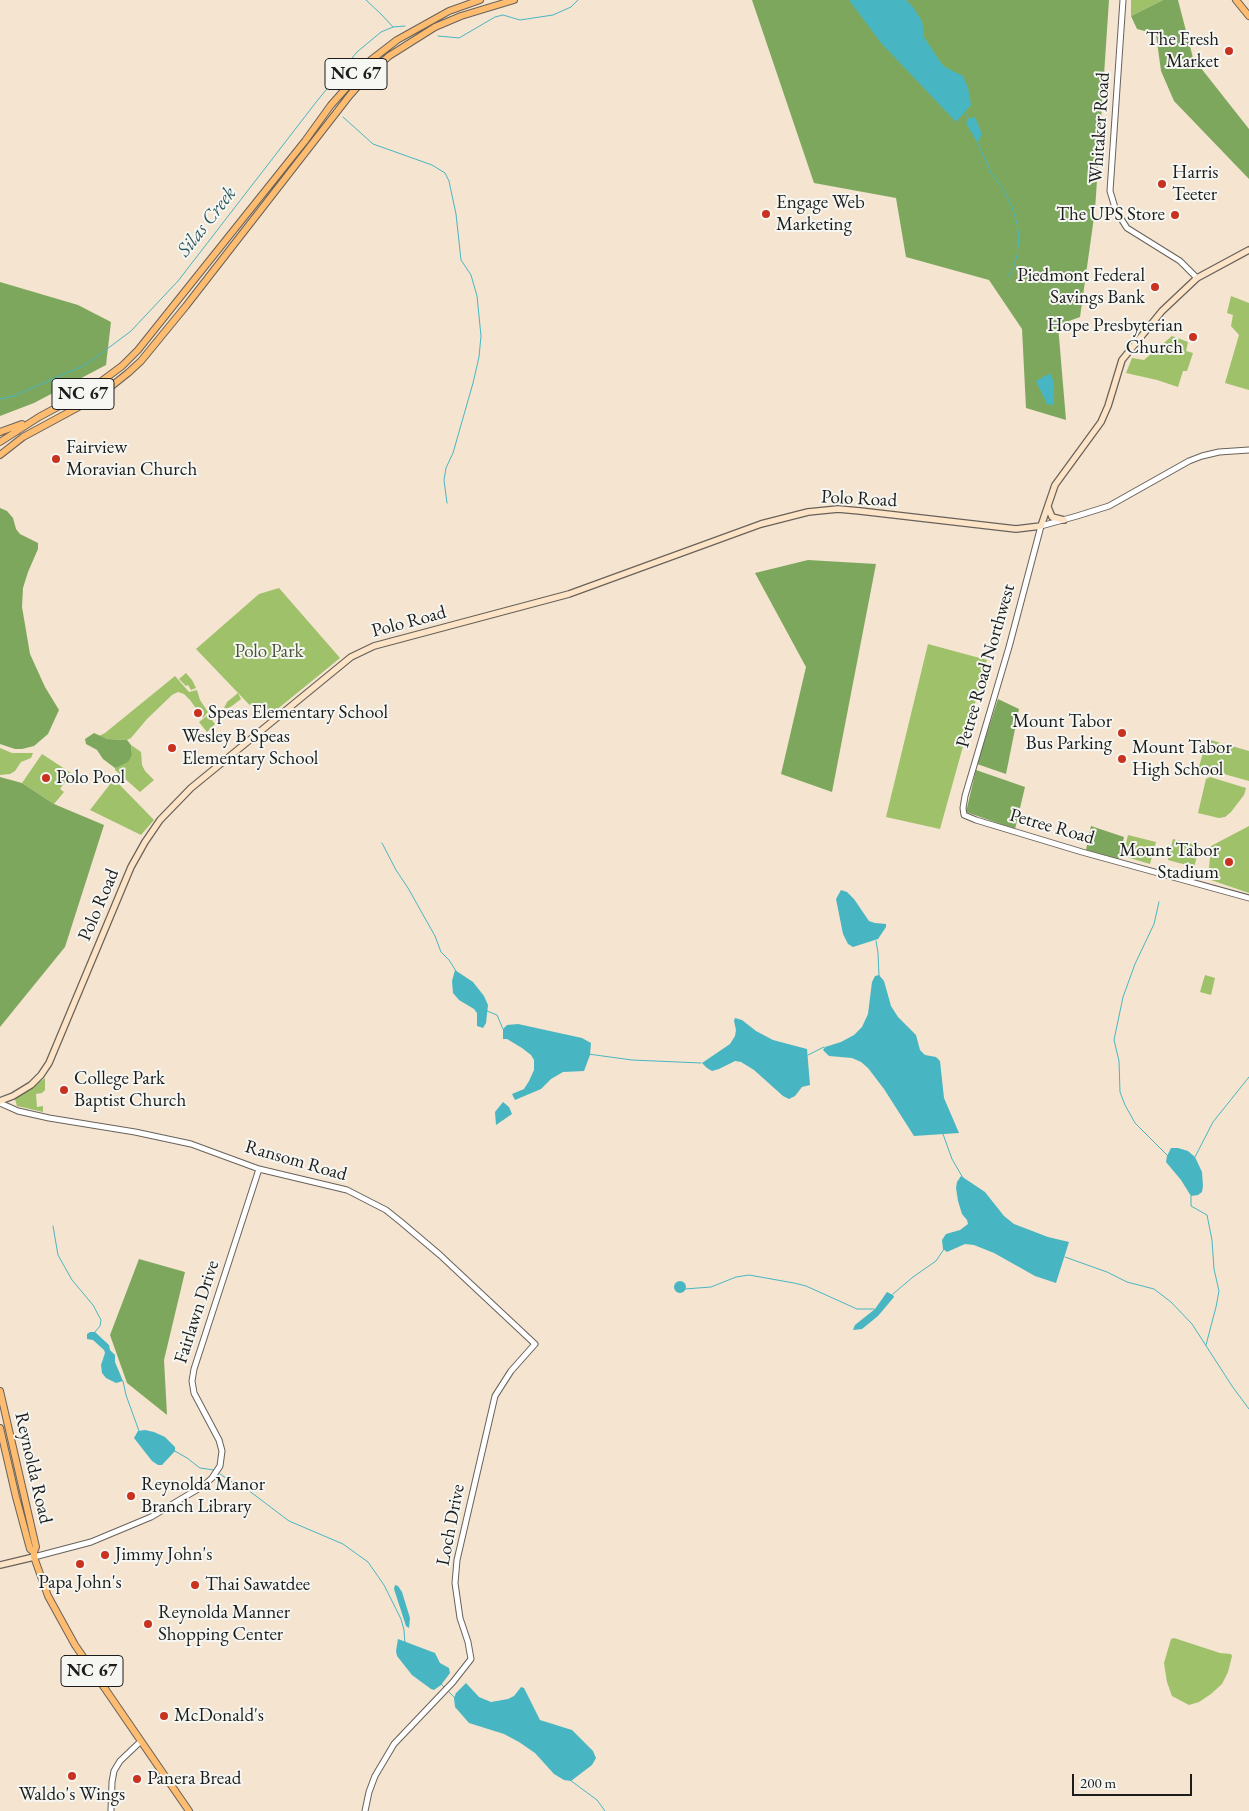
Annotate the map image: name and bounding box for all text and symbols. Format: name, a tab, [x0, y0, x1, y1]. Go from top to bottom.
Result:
place label: The Fresh Market	[1146, 29, 1219, 73]
marker: The Fresh Market	[1223, 45, 1235, 57]
road number: NC 67	[325, 59, 387, 90]
street label: Whitaker Road	[1085, 72, 1115, 184]
place label: Harris Teeter	[1172, 162, 1218, 206]
marker: Harris Teeter	[1156, 178, 1168, 190]
water label: Silas Creek	[172, 182, 242, 262]
place label: Engage Web Marketing	[776, 192, 865, 236]
place label: The UPS Store	[1056, 204, 1165, 226]
marker: Engage Web Marketing	[760, 208, 772, 220]
marker: The UPS Store	[1169, 209, 1181, 221]
place label: Piedmont Federal Savings Bank	[1017, 265, 1145, 309]
marker: Piedmont Federal Savings Bank	[1149, 281, 1161, 293]
place label: Hope Presbyterian Church	[1047, 315, 1183, 359]
marker: Hope Presbyterian Church	[1187, 331, 1199, 343]
road number: NC 67	[52, 378, 114, 409]
place label: Fairview Moravian Church	[66, 437, 197, 481]
marker: Fairview Moravian Church	[50, 453, 62, 465]
street label: Polo Road	[820, 486, 898, 512]
street label: Petree Road Northwest	[952, 581, 1020, 751]
street label: Polo Road	[369, 601, 449, 643]
park label: Polo Park	[235, 641, 303, 663]
place label: Speas Elementary School	[208, 702, 388, 724]
marker: Speas Elementary School	[192, 707, 204, 719]
place label: Mount Tabor Bus Parking	[1012, 711, 1112, 755]
place label: Wesley B Speas Elementary School	[182, 726, 318, 770]
marker: Mount Tabor Bus Parking	[1116, 727, 1128, 739]
place label: Mount Tabor High School	[1132, 737, 1232, 781]
marker: Wesley B Speas Elementary School	[166, 742, 178, 754]
marker: Mount Tabor High School	[1116, 753, 1128, 765]
place label: Polo Pool	[56, 767, 125, 789]
marker: Polo Pool	[40, 772, 52, 784]
street label: Petree Road	[1007, 804, 1097, 850]
place label: Mount Tabor Stadium	[1119, 840, 1219, 884]
marker: Mount Tabor Stadium	[1223, 856, 1235, 868]
street label: Polo Road	[74, 865, 124, 945]
place label: College Park Baptist Church	[74, 1068, 186, 1112]
marker: College Park Baptist Church	[58, 1084, 70, 1096]
street label: Ransom Road	[242, 1136, 350, 1186]
street label: Fairlawn Drive	[170, 1258, 224, 1366]
street label: Reynolda Road	[9, 1410, 57, 1526]
place label: Reynolda Manor Branch Library	[141, 1474, 265, 1518]
street label: Loch Drive	[432, 1482, 470, 1568]
marker: Reynolda Manor Branch Library	[125, 1490, 137, 1502]
place label: Jimmy John's	[115, 1544, 212, 1566]
marker: Jimmy John's	[99, 1549, 111, 1561]
marker: Papa John's	[74, 1558, 86, 1570]
place label: Papa John's	[38, 1572, 122, 1594]
place label: Thai Sawatdee	[205, 1574, 310, 1596]
marker: Thai Sawatdee	[189, 1579, 201, 1591]
place label: Reynolda Manner Shopping Center	[158, 1602, 290, 1646]
marker: Reynolda Manner Shopping Center	[142, 1618, 154, 1630]
road number: NC 67	[61, 1655, 123, 1686]
place label: McDonald's	[174, 1705, 264, 1727]
marker: McDonald's	[158, 1710, 170, 1722]
scale bar	[1074, 1764, 1194, 1796]
place label: Panera Bread	[147, 1768, 241, 1790]
marker: Waldo's Wings	[66, 1770, 78, 1782]
marker: Panera Bread	[131, 1773, 143, 1785]
text: 200 m	[1080, 1773, 1116, 1792]
place label: Waldo's Wings	[19, 1784, 125, 1806]

